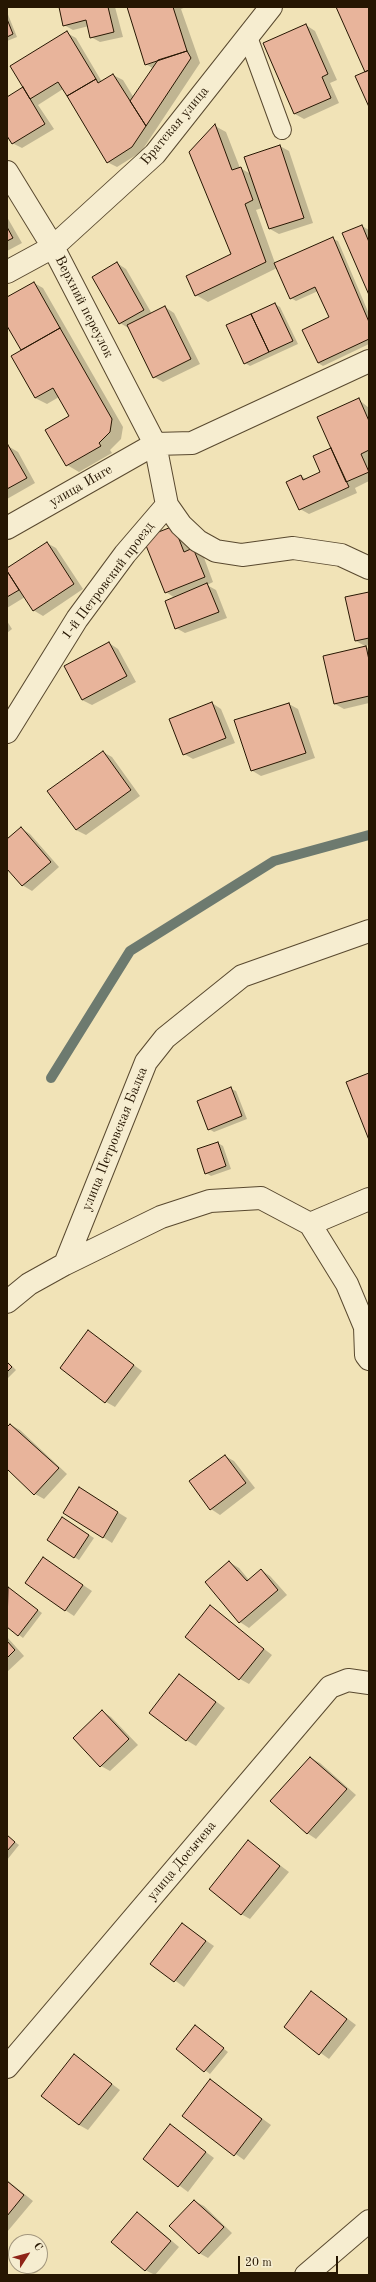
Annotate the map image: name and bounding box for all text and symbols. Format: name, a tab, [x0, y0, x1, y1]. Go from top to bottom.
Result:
street label: Братская улица	[137, 83, 213, 169]
street label: Верхний переулок	[51, 253, 117, 361]
street label: улица Инге	[46, 461, 116, 511]
street label: 1-й Петровский проезд	[58, 519, 158, 643]
street label: улица Петровская Балка	[78, 1065, 152, 1213]
street label: улица Досычева	[144, 1818, 220, 1904]
north arrow	[8, 2234, 48, 2274]
text: С	[31, 2241, 44, 2253]
scale bar	[240, 2248, 340, 2274]
text: 20 m	[245, 2257, 272, 2269]

